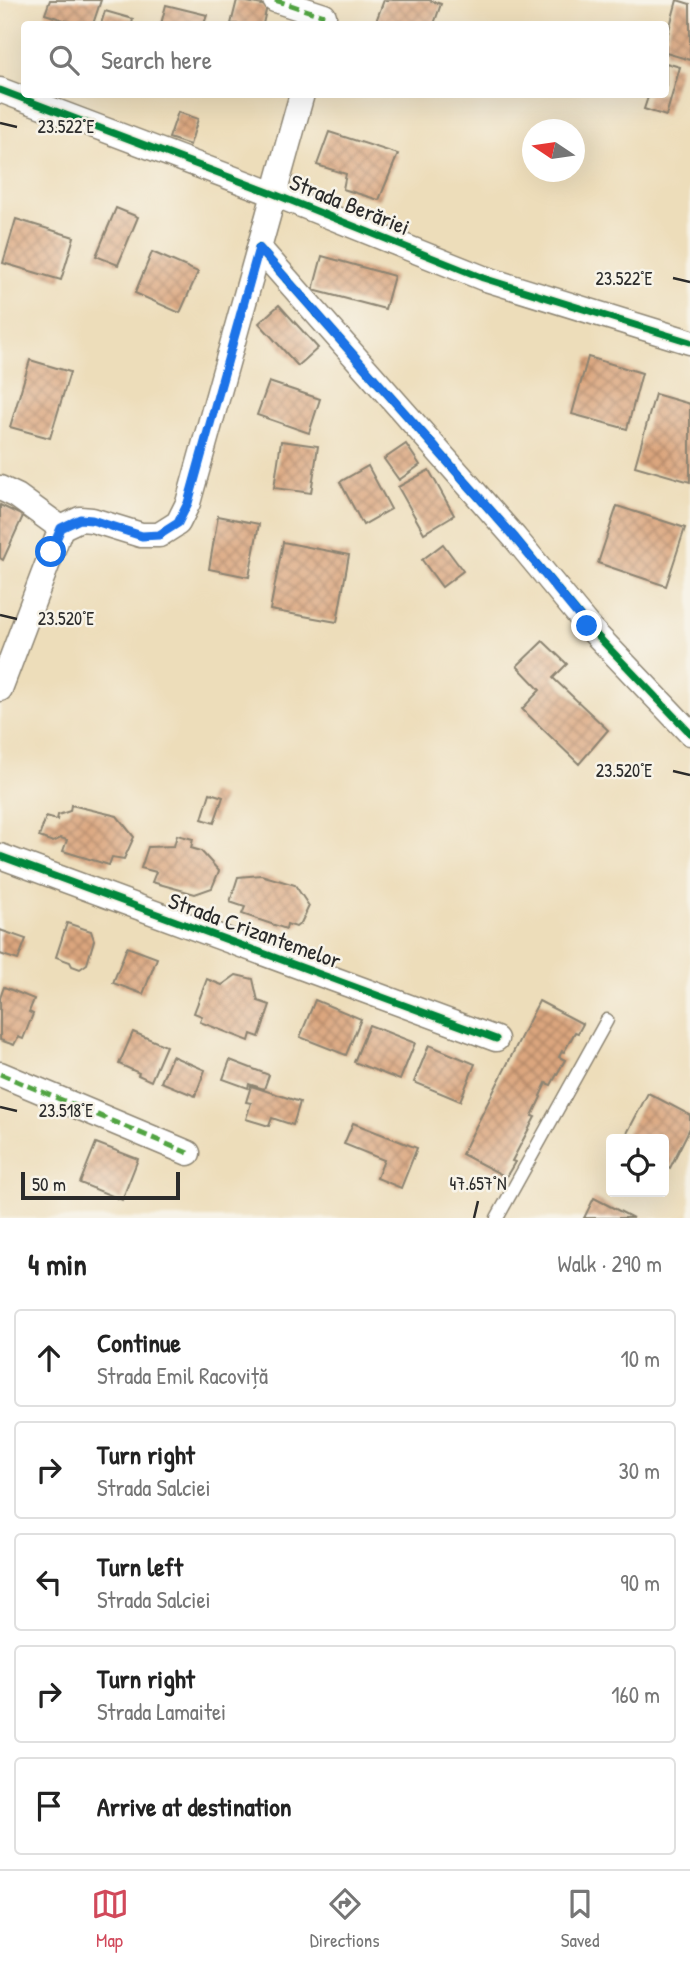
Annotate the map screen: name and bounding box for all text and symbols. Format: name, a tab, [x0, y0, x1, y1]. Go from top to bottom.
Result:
search box	[21, 21, 669, 98]
icon: search	[45, 41, 83, 79]
text: Search here	[101, 42, 212, 77]
text: 23.522°E	[38, 114, 95, 139]
north arrow	[522, 119, 585, 182]
street label: Strada Berăriei	[285, 166, 415, 242]
text: 23.522°E	[596, 266, 653, 291]
route start	[35, 536, 66, 567]
text: 23.520°E	[38, 606, 94, 631]
route end	[571, 610, 602, 641]
text: 23.520°E	[596, 758, 652, 783]
street label: Strada Crizantemelor	[164, 884, 346, 976]
text: 23.518°E	[39, 1098, 93, 1123]
map controls	[606, 1134, 669, 1197]
button: locate	[606, 1134, 669, 1197]
scale bar	[21, 1169, 180, 1201]
text: 50 m	[32, 1171, 66, 1197]
text: 47.657°N	[450, 1171, 506, 1196]
text: 4 min	[28, 1244, 87, 1284]
text: Walk · 290 m	[558, 1248, 662, 1279]
text: Continue	[97, 1325, 181, 1360]
icon: ahead	[30, 1339, 68, 1377]
text: 10 m	[620, 1343, 660, 1374]
text: Strada Emil Racoviță	[97, 1360, 268, 1391]
text: Turn right	[97, 1437, 195, 1472]
icon: right	[30, 1451, 68, 1489]
text: 30 m	[618, 1455, 660, 1486]
text: Strada Salciei	[97, 1472, 211, 1503]
text: Turn left	[97, 1549, 183, 1584]
icon: left	[30, 1563, 68, 1601]
text: 90 m	[620, 1567, 660, 1598]
text: Strada Salciei	[97, 1584, 211, 1615]
text: Turn right	[97, 1661, 195, 1696]
icon: right	[30, 1675, 68, 1713]
text: 160 m	[611, 1679, 660, 1710]
text: Strada Lamaitei	[97, 1696, 226, 1727]
icon: arrive	[30, 1787, 68, 1825]
text: Arrive at destination	[97, 1789, 292, 1824]
tab: Map	[91, 1885, 129, 1953]
tab: Directions	[310, 1885, 380, 1953]
tab: Saved	[561, 1885, 599, 1953]

